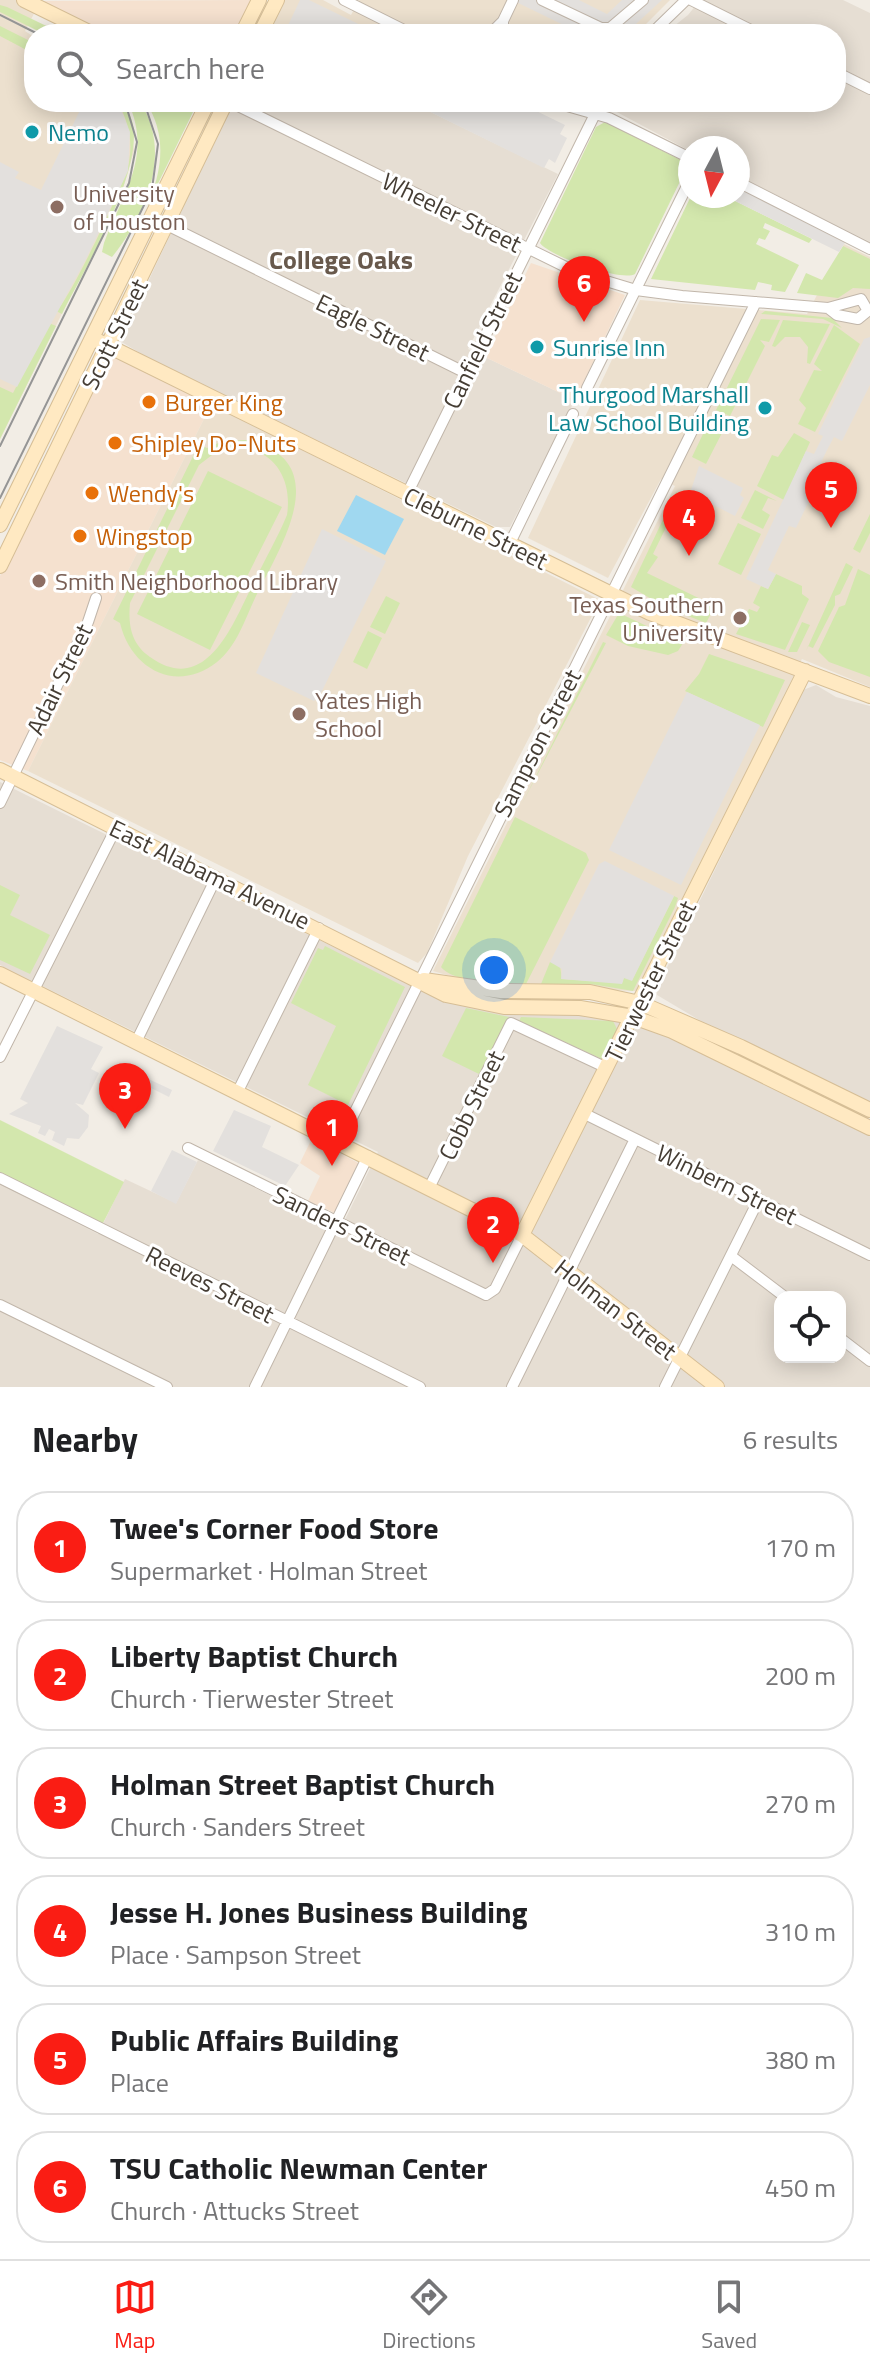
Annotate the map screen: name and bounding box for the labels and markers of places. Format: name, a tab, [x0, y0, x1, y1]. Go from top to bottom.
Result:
place label: Nemo	[48, 114, 109, 150]
marker: Nemo	[23, 123, 41, 141]
place label: University of Houston	[73, 175, 186, 239]
marker: University of Houston	[48, 198, 66, 216]
pin: 6	[558, 256, 610, 322]
place label: Sunrise Inn	[553, 329, 665, 365]
marker: Sunrise Inn	[528, 338, 546, 356]
place label: Thurgood Marshall Law School Building	[548, 376, 749, 440]
place label: Burger King	[165, 384, 283, 420]
marker: Burger King	[140, 393, 158, 411]
marker: Thurgood Marshall Law School Building	[756, 399, 774, 417]
place label: Shipley Do-Nuts	[131, 425, 296, 461]
marker: Shipley Do-Nuts	[106, 434, 124, 452]
pin: 5	[805, 462, 857, 528]
place label: Wendy's	[108, 475, 194, 511]
marker: Wendy's	[83, 484, 101, 502]
pin: 4	[663, 490, 715, 556]
place label: Wingstop	[96, 518, 193, 554]
marker: Wingstop	[71, 527, 89, 545]
place label: Smith Neighborhood Library	[55, 563, 338, 599]
marker: Smith Neighborhood Library	[30, 572, 48, 590]
place label: Texas Southern University	[569, 586, 724, 650]
marker: Texas Southern University	[731, 609, 749, 627]
place label: Yates High School	[315, 682, 422, 746]
marker: Yates High School	[290, 705, 308, 723]
pin: 3	[99, 1063, 151, 1129]
pin: 1	[306, 1100, 358, 1166]
pin: 2	[467, 1197, 519, 1263]

